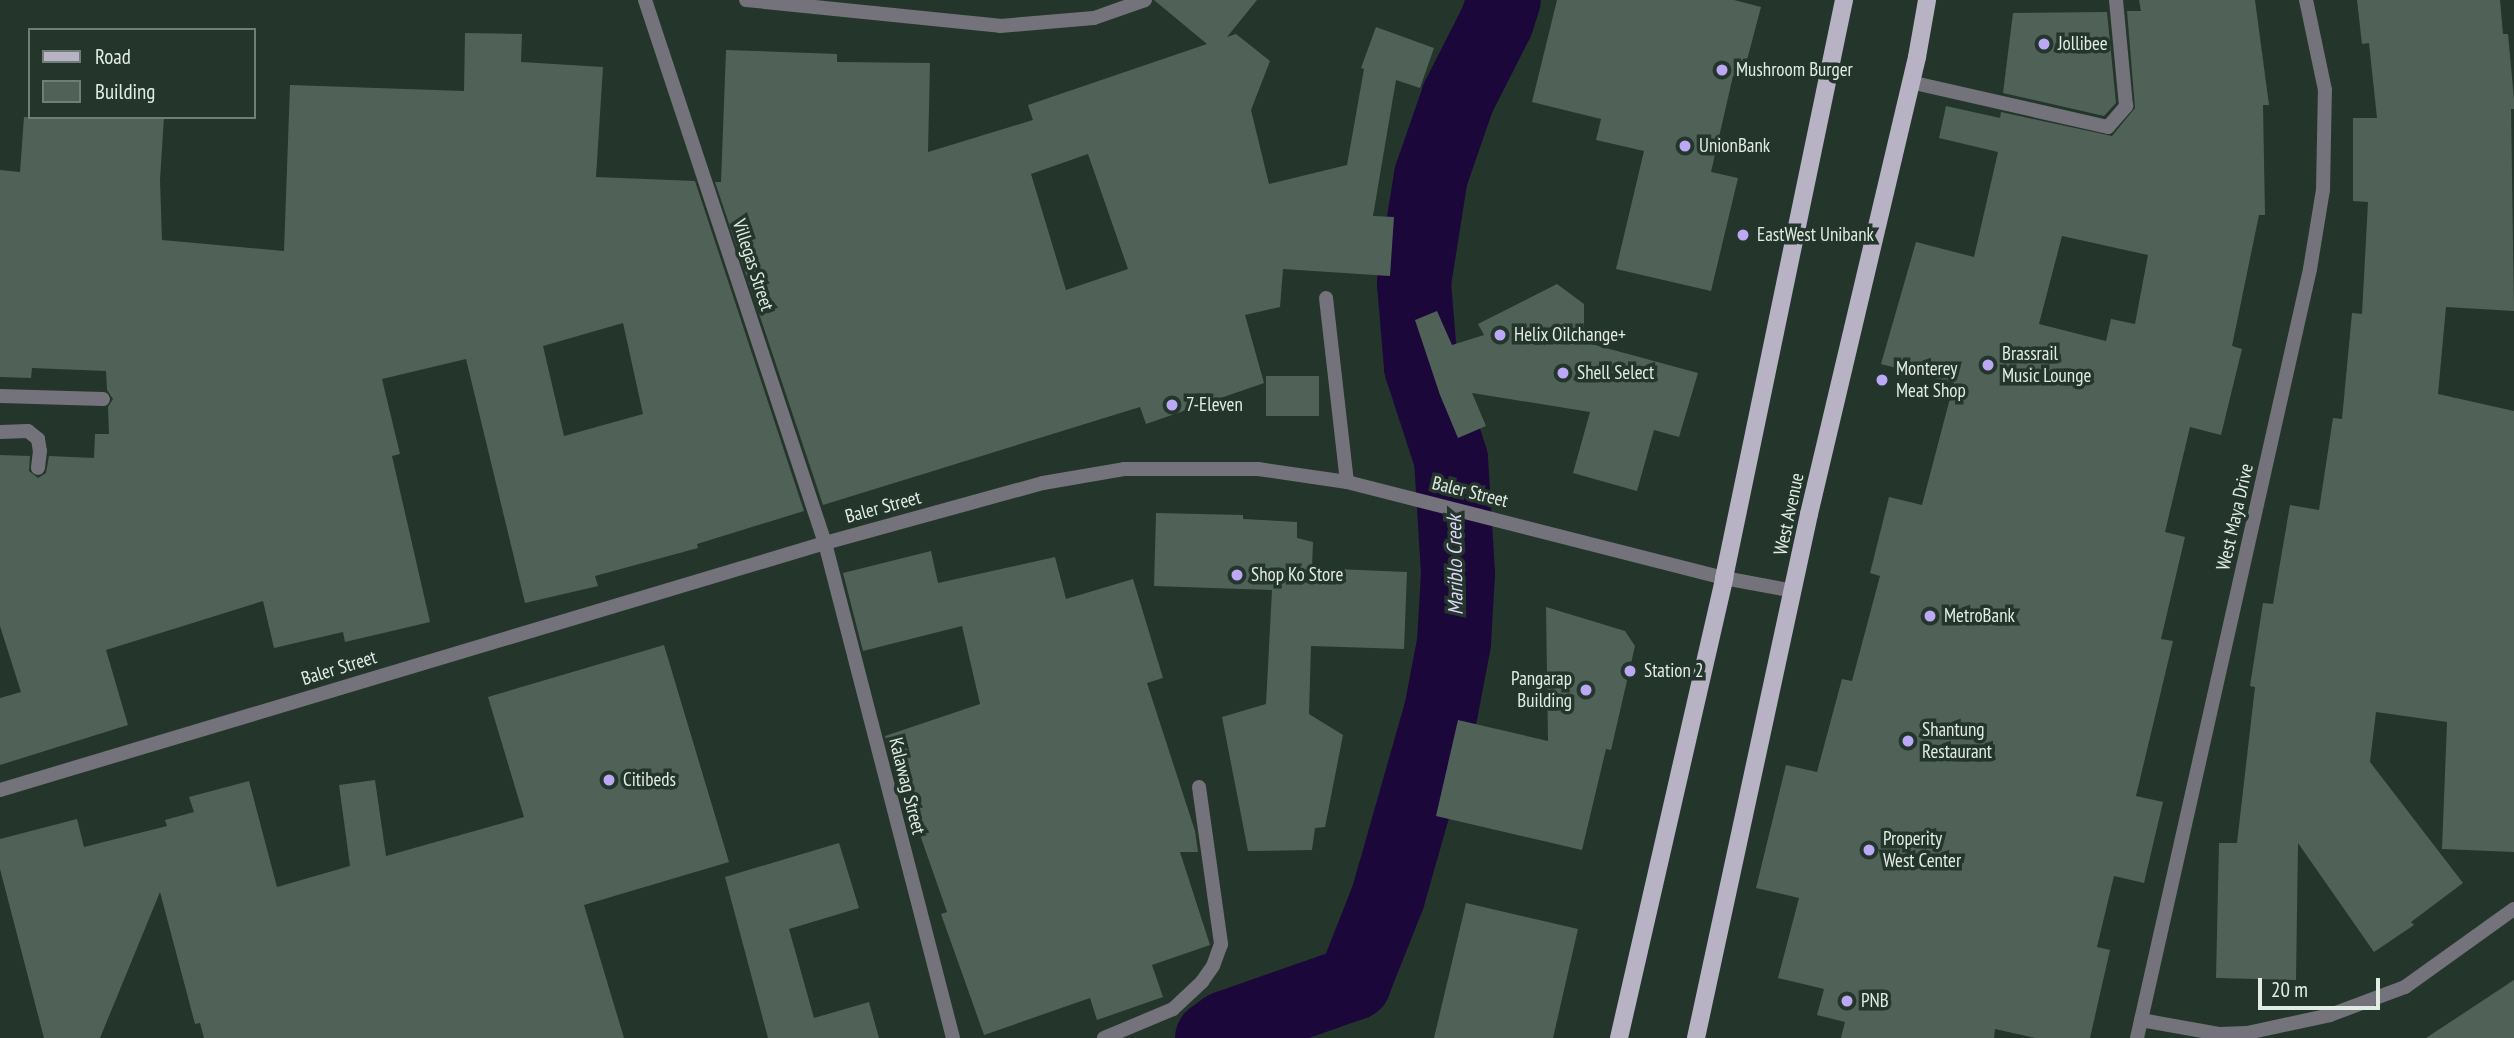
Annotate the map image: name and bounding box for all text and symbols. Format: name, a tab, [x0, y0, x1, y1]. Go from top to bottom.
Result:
legend	[28, 28, 256, 119]
place label: Jollibee	[2058, 33, 2108, 55]
marker: Jollibee	[2036, 36, 2052, 52]
text: Road	[95, 43, 131, 70]
place label: Mushroom Burger	[1736, 59, 1853, 81]
marker: Mushroom Burger	[1714, 62, 1730, 78]
text: Building	[95, 78, 155, 105]
place label: UnionBank	[1699, 135, 1770, 157]
marker: UnionBank	[1677, 138, 1693, 154]
street label: Villegas Street	[727, 216, 779, 314]
place label: EastWest Unibank	[1757, 224, 1874, 246]
marker: EastWest Unibank	[1735, 227, 1751, 243]
place label: Helix Oilchange+	[1514, 324, 1626, 346]
marker: Helix Oilchange+	[1492, 327, 1508, 343]
place label: Brassrail Music Lounge	[2002, 343, 2092, 387]
marker: Brassrail Music Lounge	[1980, 357, 1996, 373]
place label: Monterey Meat Shop	[1896, 358, 1966, 402]
place label: Shell Select	[1577, 362, 1654, 384]
marker: Shell Select	[1555, 365, 1571, 381]
marker: Monterey Meat Shop	[1874, 372, 1890, 388]
place label: 7-Eleven	[1186, 394, 1243, 416]
marker: 7-Eleven	[1164, 397, 1180, 413]
street label: West Maya Drive	[2212, 462, 2258, 572]
street label: West Avenue	[1769, 471, 1809, 557]
street label: Baler Street	[1430, 472, 1510, 512]
street label: Baler Street	[843, 486, 923, 528]
water label: Mariblo Creek	[1442, 515, 1468, 615]
place label: Shop Ko Store	[1251, 564, 1343, 586]
marker: Shop Ko Store	[1229, 567, 1245, 583]
place label: MetroBank	[1944, 605, 2015, 627]
marker: MetroBank	[1922, 608, 1938, 624]
street label: Baler Street	[299, 646, 379, 690]
place label: Station 2	[1644, 660, 1703, 682]
marker: Station 2	[1622, 663, 1638, 679]
place label: Pangarap Building	[1511, 668, 1572, 712]
marker: Pangarap Building	[1578, 682, 1594, 698]
place label: Shantung Restaurant	[1922, 719, 1992, 763]
marker: Shantung Restaurant	[1900, 733, 1916, 749]
street label: Kalawag Street	[884, 735, 930, 837]
place label: Citibeds	[623, 769, 676, 791]
marker: Citibeds	[601, 772, 617, 788]
place label: Properity West Center	[1883, 828, 1961, 872]
marker: Properity West Center	[1861, 842, 1877, 858]
scale bar	[2262, 964, 2384, 1008]
text: 20 m	[2271, 976, 2308, 1003]
place label: PNB	[1861, 990, 1889, 1012]
marker: PNB	[1839, 993, 1855, 1009]

